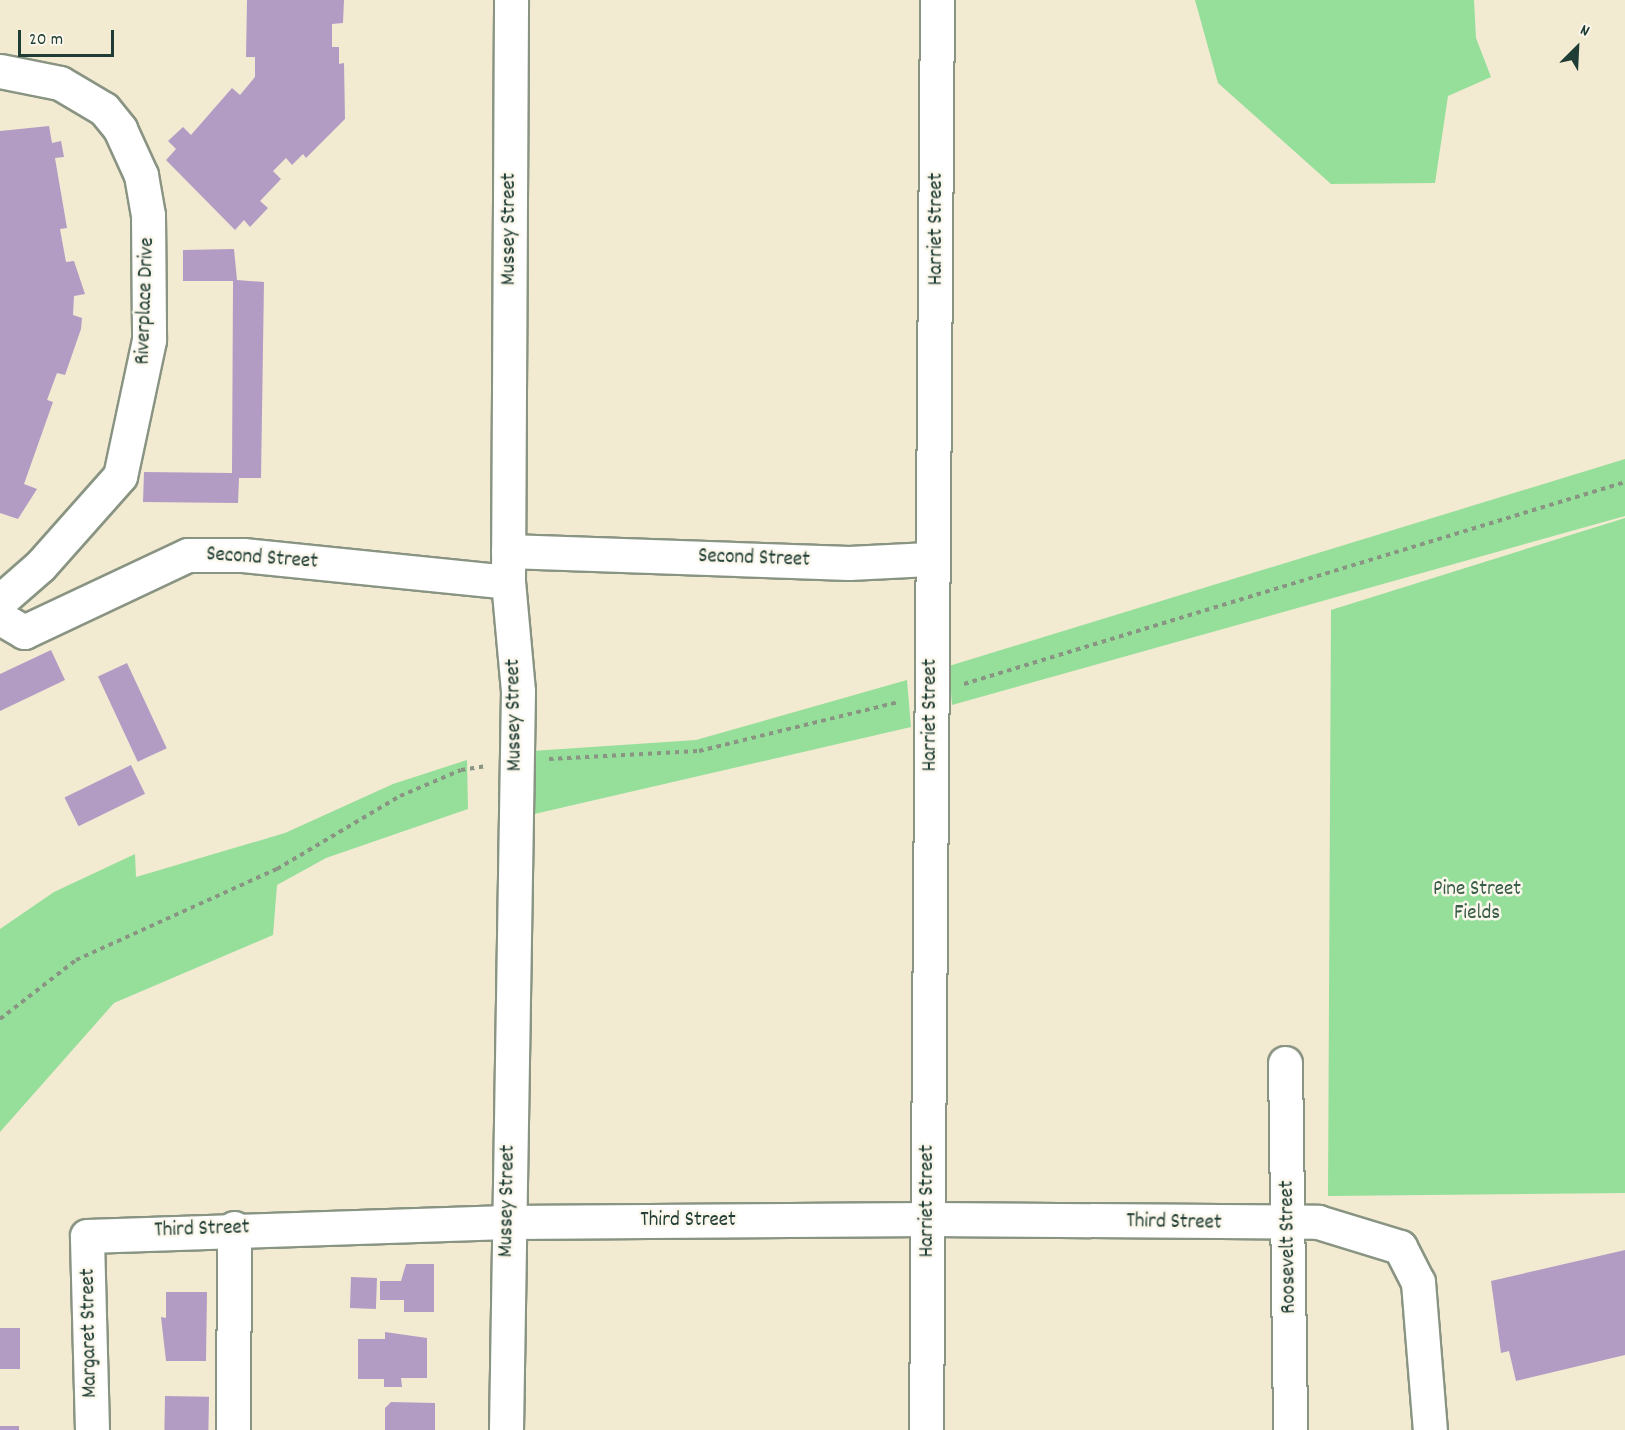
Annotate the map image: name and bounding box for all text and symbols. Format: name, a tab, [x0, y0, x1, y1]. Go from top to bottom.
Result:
scale bar	[21, 18, 117, 56]
north arrow	[1547, 18, 1607, 78]
text: N	[1576, 19, 1593, 43]
text: 20 m	[29, 28, 63, 53]
street label: Mussey Street	[497, 173, 523, 285]
street label: Harriet Street	[924, 173, 950, 285]
street label: Riverplace Drive	[131, 237, 161, 365]
street label: Second Street	[205, 543, 319, 575]
street label: Second Street	[698, 544, 810, 574]
street label: Mussey Street	[501, 658, 529, 772]
street label: Harriet Street	[918, 659, 944, 771]
park label: Pine Street Fields	[1433, 877, 1521, 927]
street label: Mussey Street	[494, 1144, 522, 1258]
street label: Harriet Street	[915, 1145, 941, 1257]
street label: Roosevelt Street	[1275, 1180, 1303, 1314]
street label: Third Street	[640, 1208, 736, 1234]
street label: Third Street	[1126, 1210, 1222, 1236]
street label: Third Street	[154, 1216, 250, 1244]
street label: Margaret Street	[76, 1268, 104, 1398]

